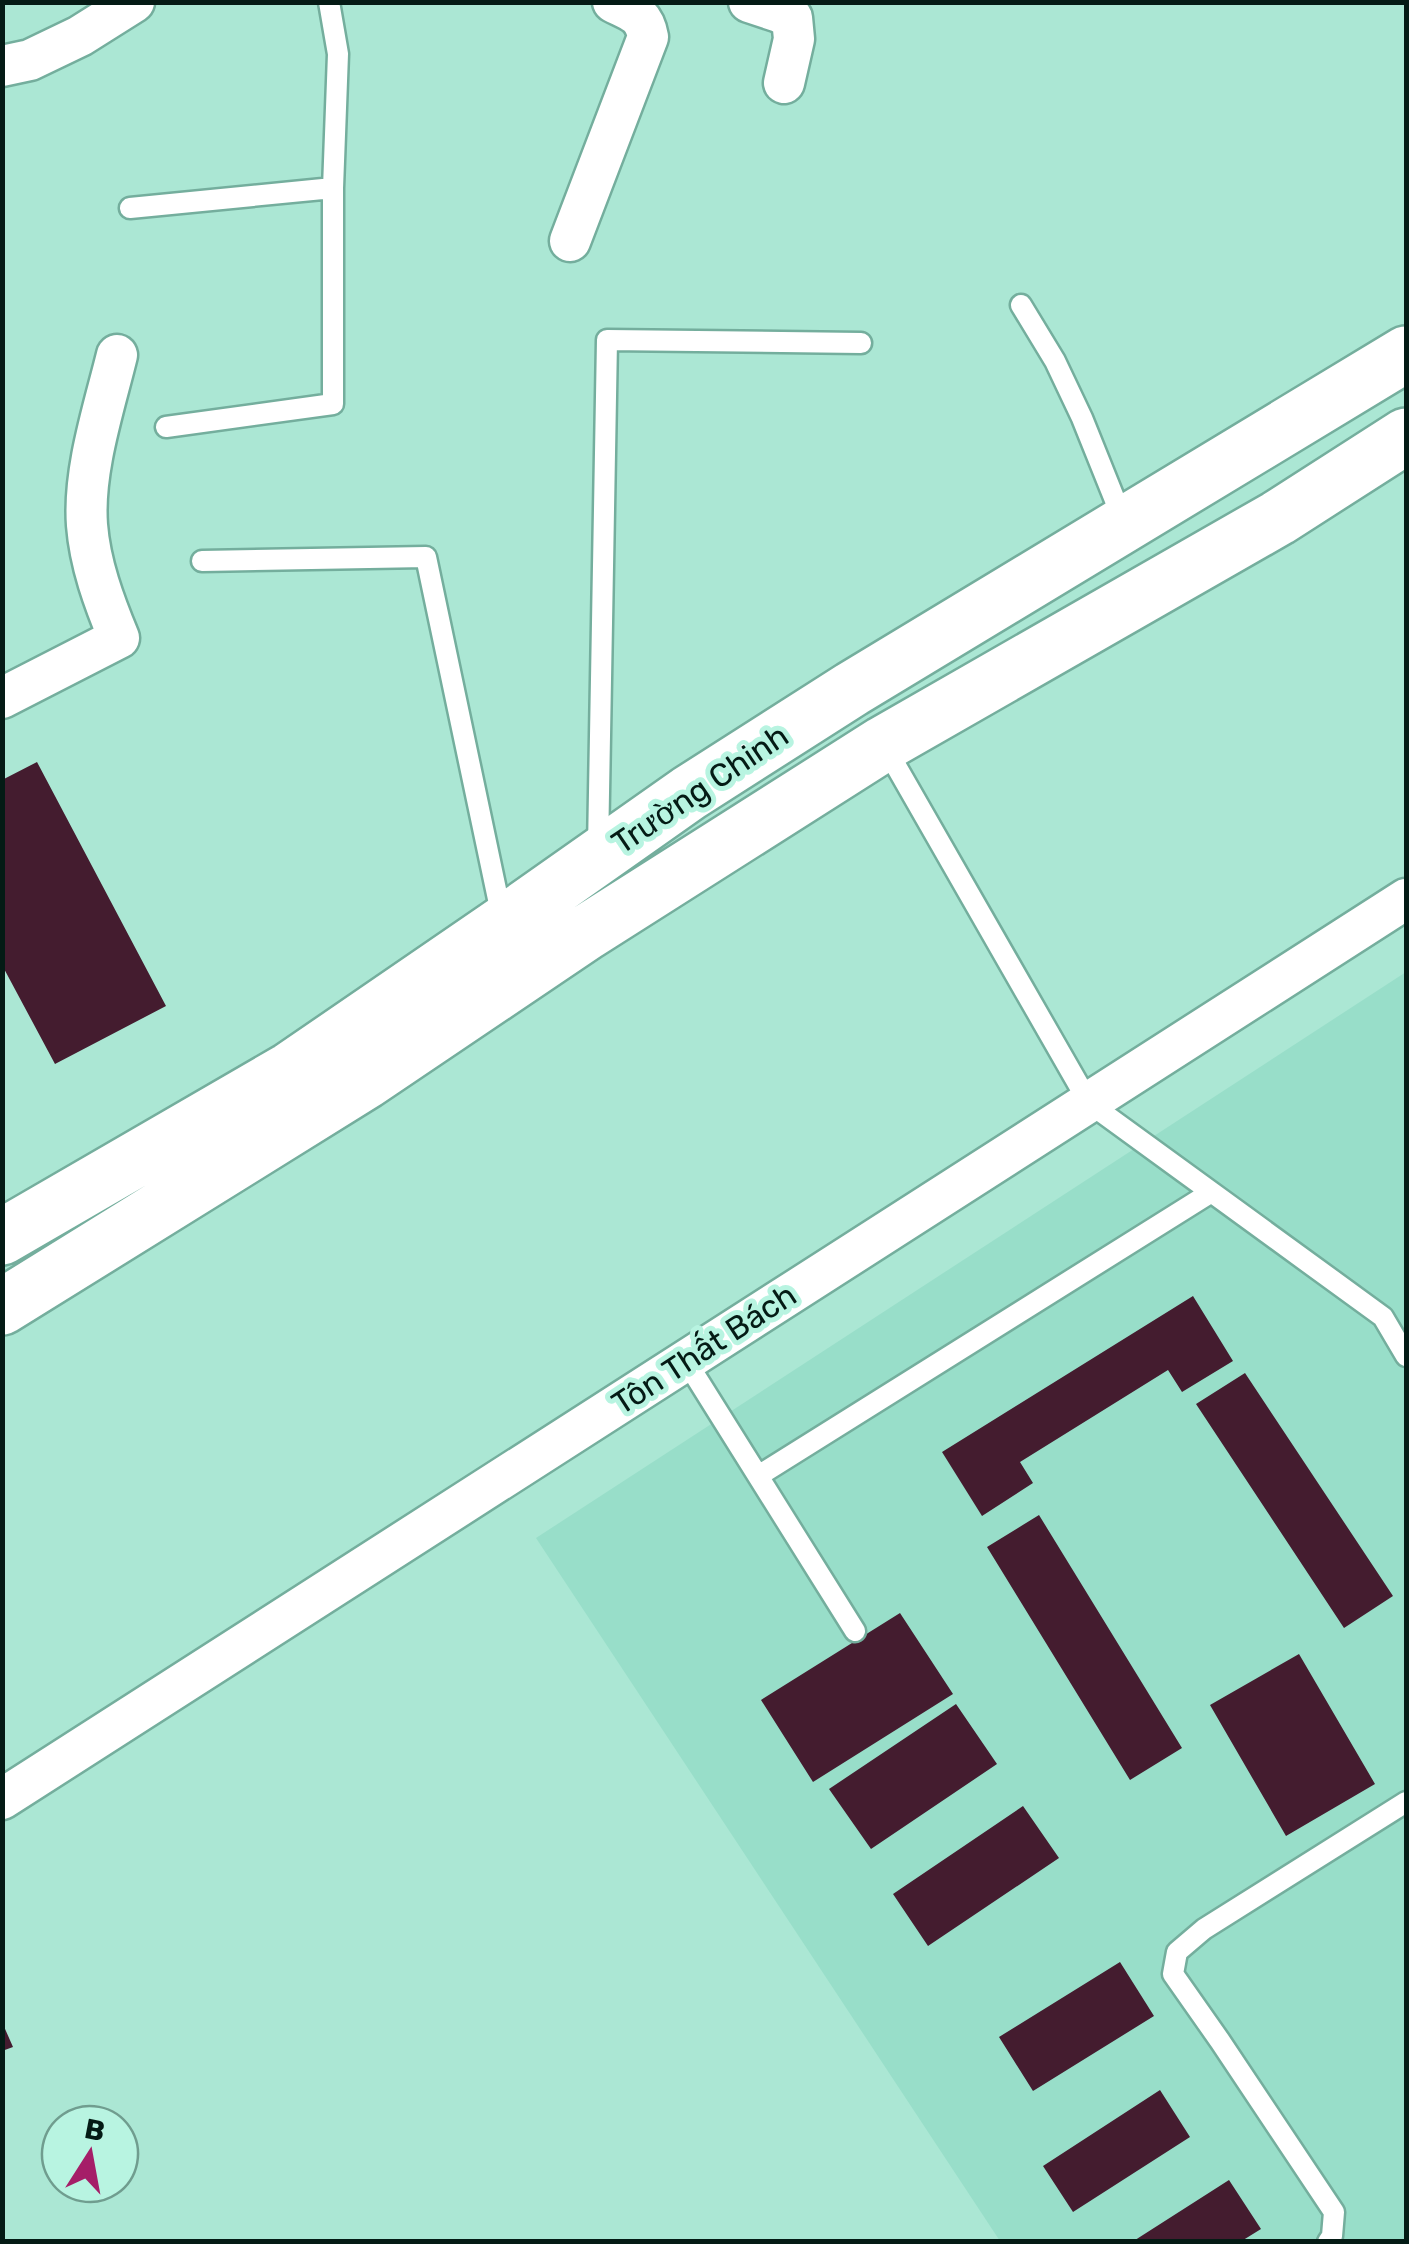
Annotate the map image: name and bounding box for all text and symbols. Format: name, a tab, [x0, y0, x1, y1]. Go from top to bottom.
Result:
street label: Trường Chinh	[605, 716, 795, 862]
street label: Tôn Thất Bách	[604, 1275, 803, 1423]
north arrow	[40, 2104, 140, 2204]
text: B	[82, 2112, 108, 2148]

